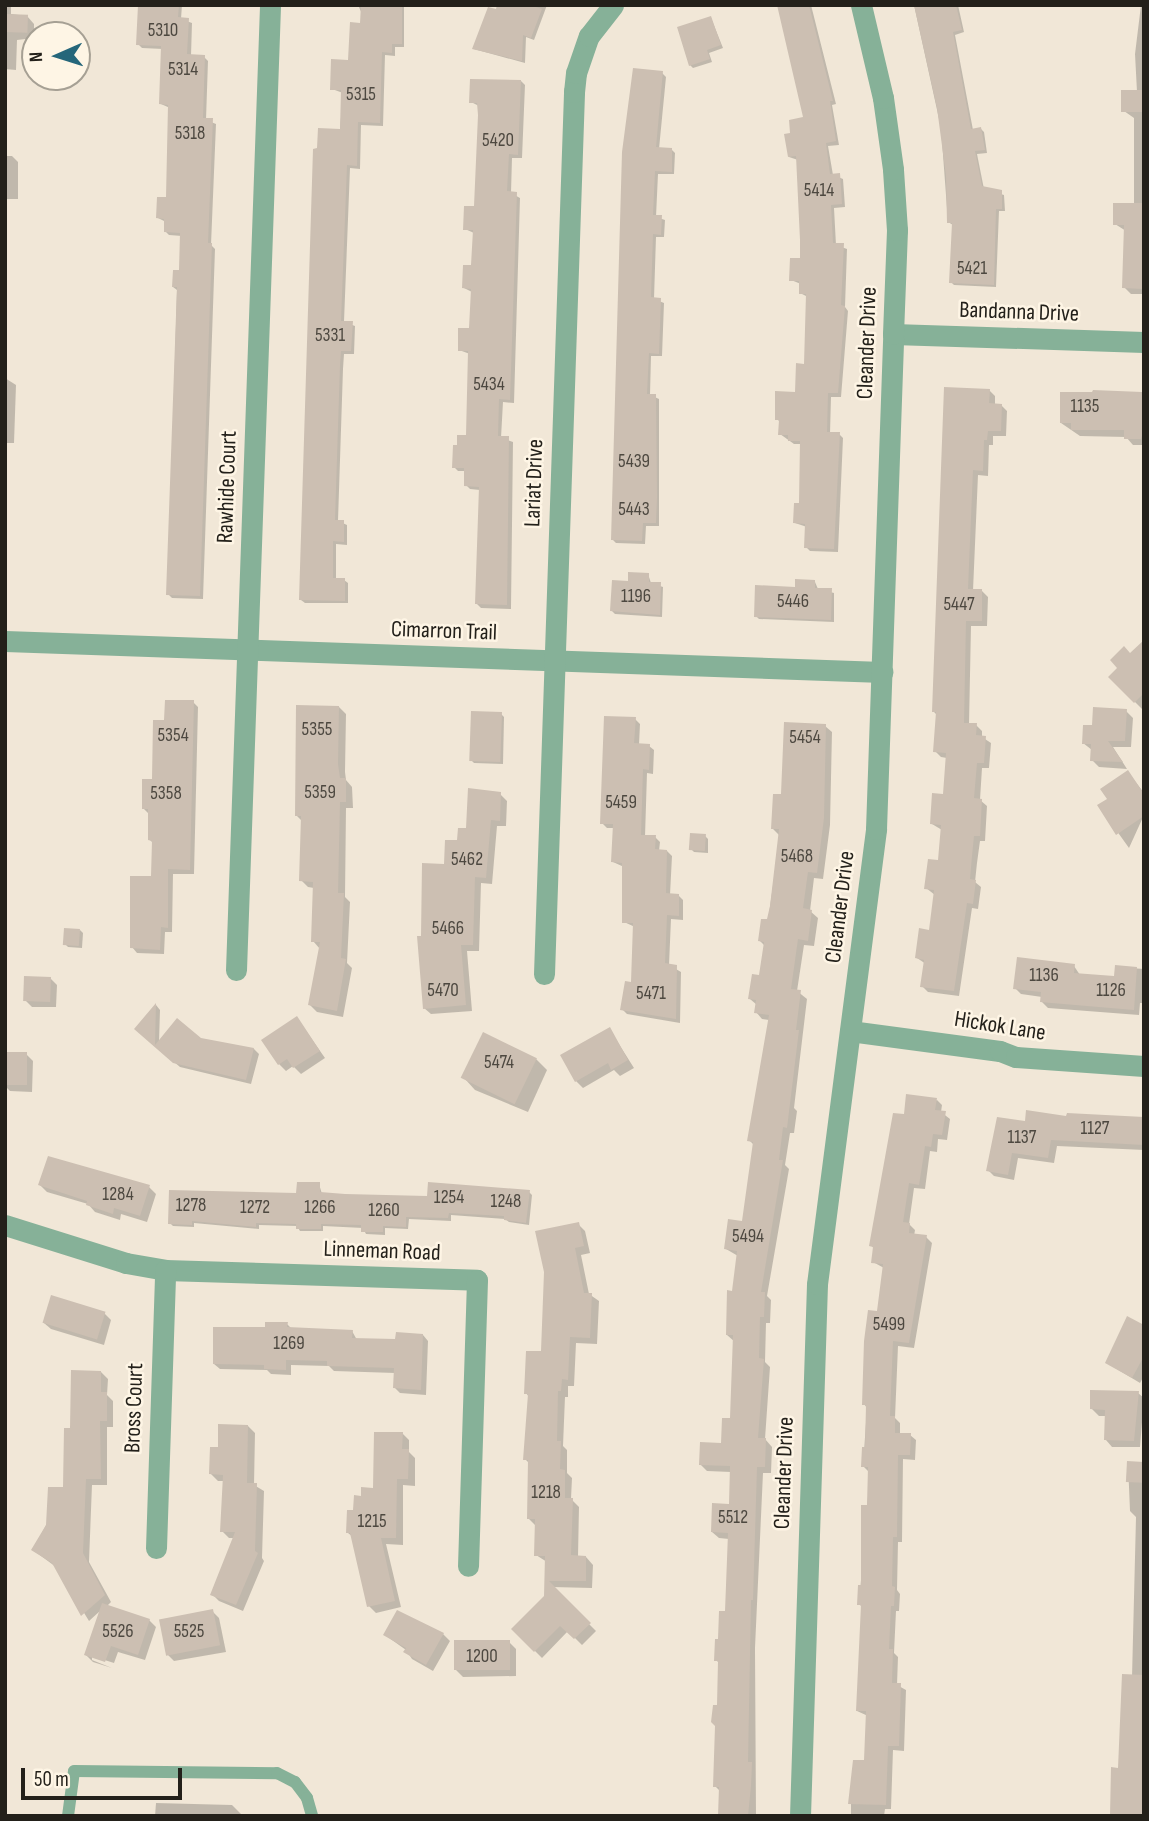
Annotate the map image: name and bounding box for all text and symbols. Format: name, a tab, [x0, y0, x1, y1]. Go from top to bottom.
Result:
house number: 5310	[148, 20, 178, 42]
north arrow	[21, 21, 91, 91]
text: N	[25, 51, 48, 63]
house number: 5314	[168, 59, 198, 81]
house number: 5315	[346, 84, 376, 106]
house number: 5318	[175, 123, 205, 145]
house number: 5420	[482, 130, 514, 152]
house number: 5414	[804, 180, 834, 202]
house number: 5421	[957, 258, 987, 280]
street label: Cleander Drive	[851, 286, 883, 400]
street label: Bandanna Drive	[959, 296, 1079, 328]
house number: 5331	[315, 325, 345, 347]
house number: 5434	[473, 374, 505, 396]
house number: 1135	[1071, 396, 1099, 418]
street label: Rawhide Court	[211, 430, 243, 544]
street label: Lariat Drive	[519, 439, 549, 527]
house number: 5439	[618, 451, 650, 473]
house number: 5443	[618, 499, 650, 521]
house number: 1196	[621, 586, 651, 608]
house number: 5446	[777, 591, 809, 613]
house number: 5447	[943, 594, 975, 616]
street label: Cimarron Trail	[390, 615, 498, 647]
house number: 5355	[302, 719, 332, 741]
house number: 5354	[157, 725, 189, 747]
house number: 5454	[789, 727, 821, 749]
house number: 5359	[304, 782, 336, 804]
house number: 5358	[150, 783, 182, 805]
house number: 5459	[605, 792, 637, 814]
house number: 5468	[781, 846, 813, 868]
house number: 5462	[451, 849, 483, 871]
street label: Cleander Drive	[819, 849, 861, 965]
house number: 5466	[432, 918, 464, 940]
house number: 1136	[1029, 965, 1059, 987]
house number: 5470	[427, 980, 459, 1002]
house number: 1126	[1096, 980, 1126, 1002]
house number: 5471	[636, 983, 666, 1005]
street label: Hickok Lane	[952, 1005, 1048, 1047]
house number: 5474	[484, 1052, 514, 1074]
house number: 1127	[1081, 1118, 1109, 1140]
house number: 1137	[1008, 1127, 1036, 1149]
house number: 1284	[102, 1184, 134, 1206]
house number: 1254	[434, 1187, 464, 1209]
house number: 1248	[491, 1191, 521, 1213]
house number: 1278	[176, 1195, 206, 1217]
house number: 1272	[240, 1197, 270, 1219]
house number: 1266	[304, 1197, 336, 1219]
house number: 1260	[368, 1200, 400, 1222]
house number: 5494	[732, 1226, 764, 1248]
street label: Linneman Road	[323, 1235, 441, 1267]
house number: 5499	[873, 1314, 905, 1336]
house number: 1269	[273, 1333, 305, 1355]
street label: Bross Court	[119, 1363, 149, 1453]
street label: Cleander Drive	[768, 1416, 800, 1530]
house number: 1218	[531, 1482, 561, 1504]
house number: 5512	[718, 1507, 748, 1529]
house number: 1215	[357, 1511, 387, 1533]
house number: 5526	[102, 1621, 134, 1643]
house number: 5525	[174, 1621, 204, 1643]
house number: 1200	[466, 1646, 498, 1668]
scale bar	[24, 1755, 186, 1799]
text: 50 m	[34, 1767, 69, 1792]

